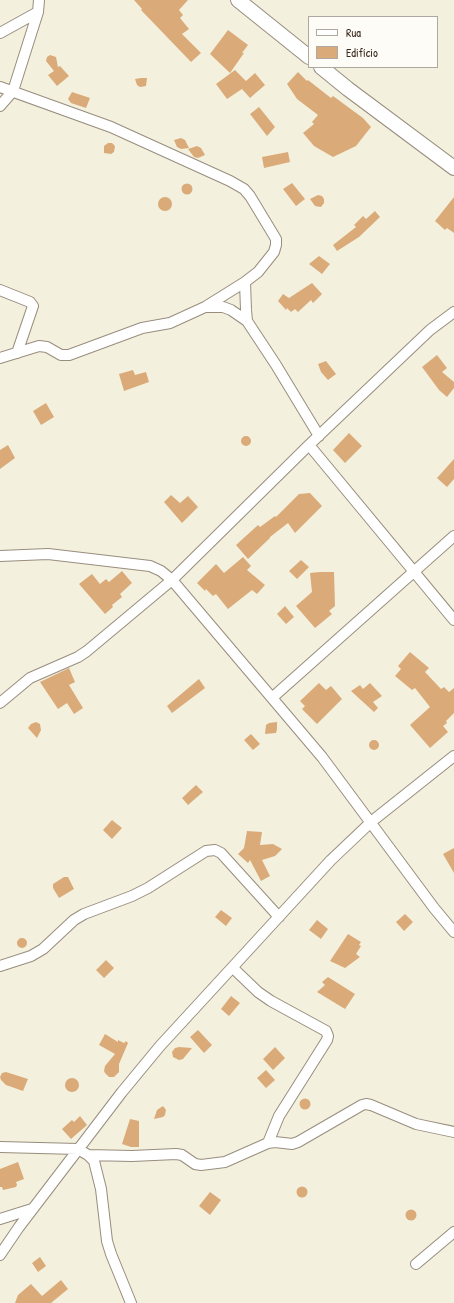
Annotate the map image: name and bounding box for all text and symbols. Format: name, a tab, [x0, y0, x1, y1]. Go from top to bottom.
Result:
legend	[308, 16, 438, 68]
text: Rua	[346, 24, 361, 41]
text: Edifício	[346, 44, 378, 61]

